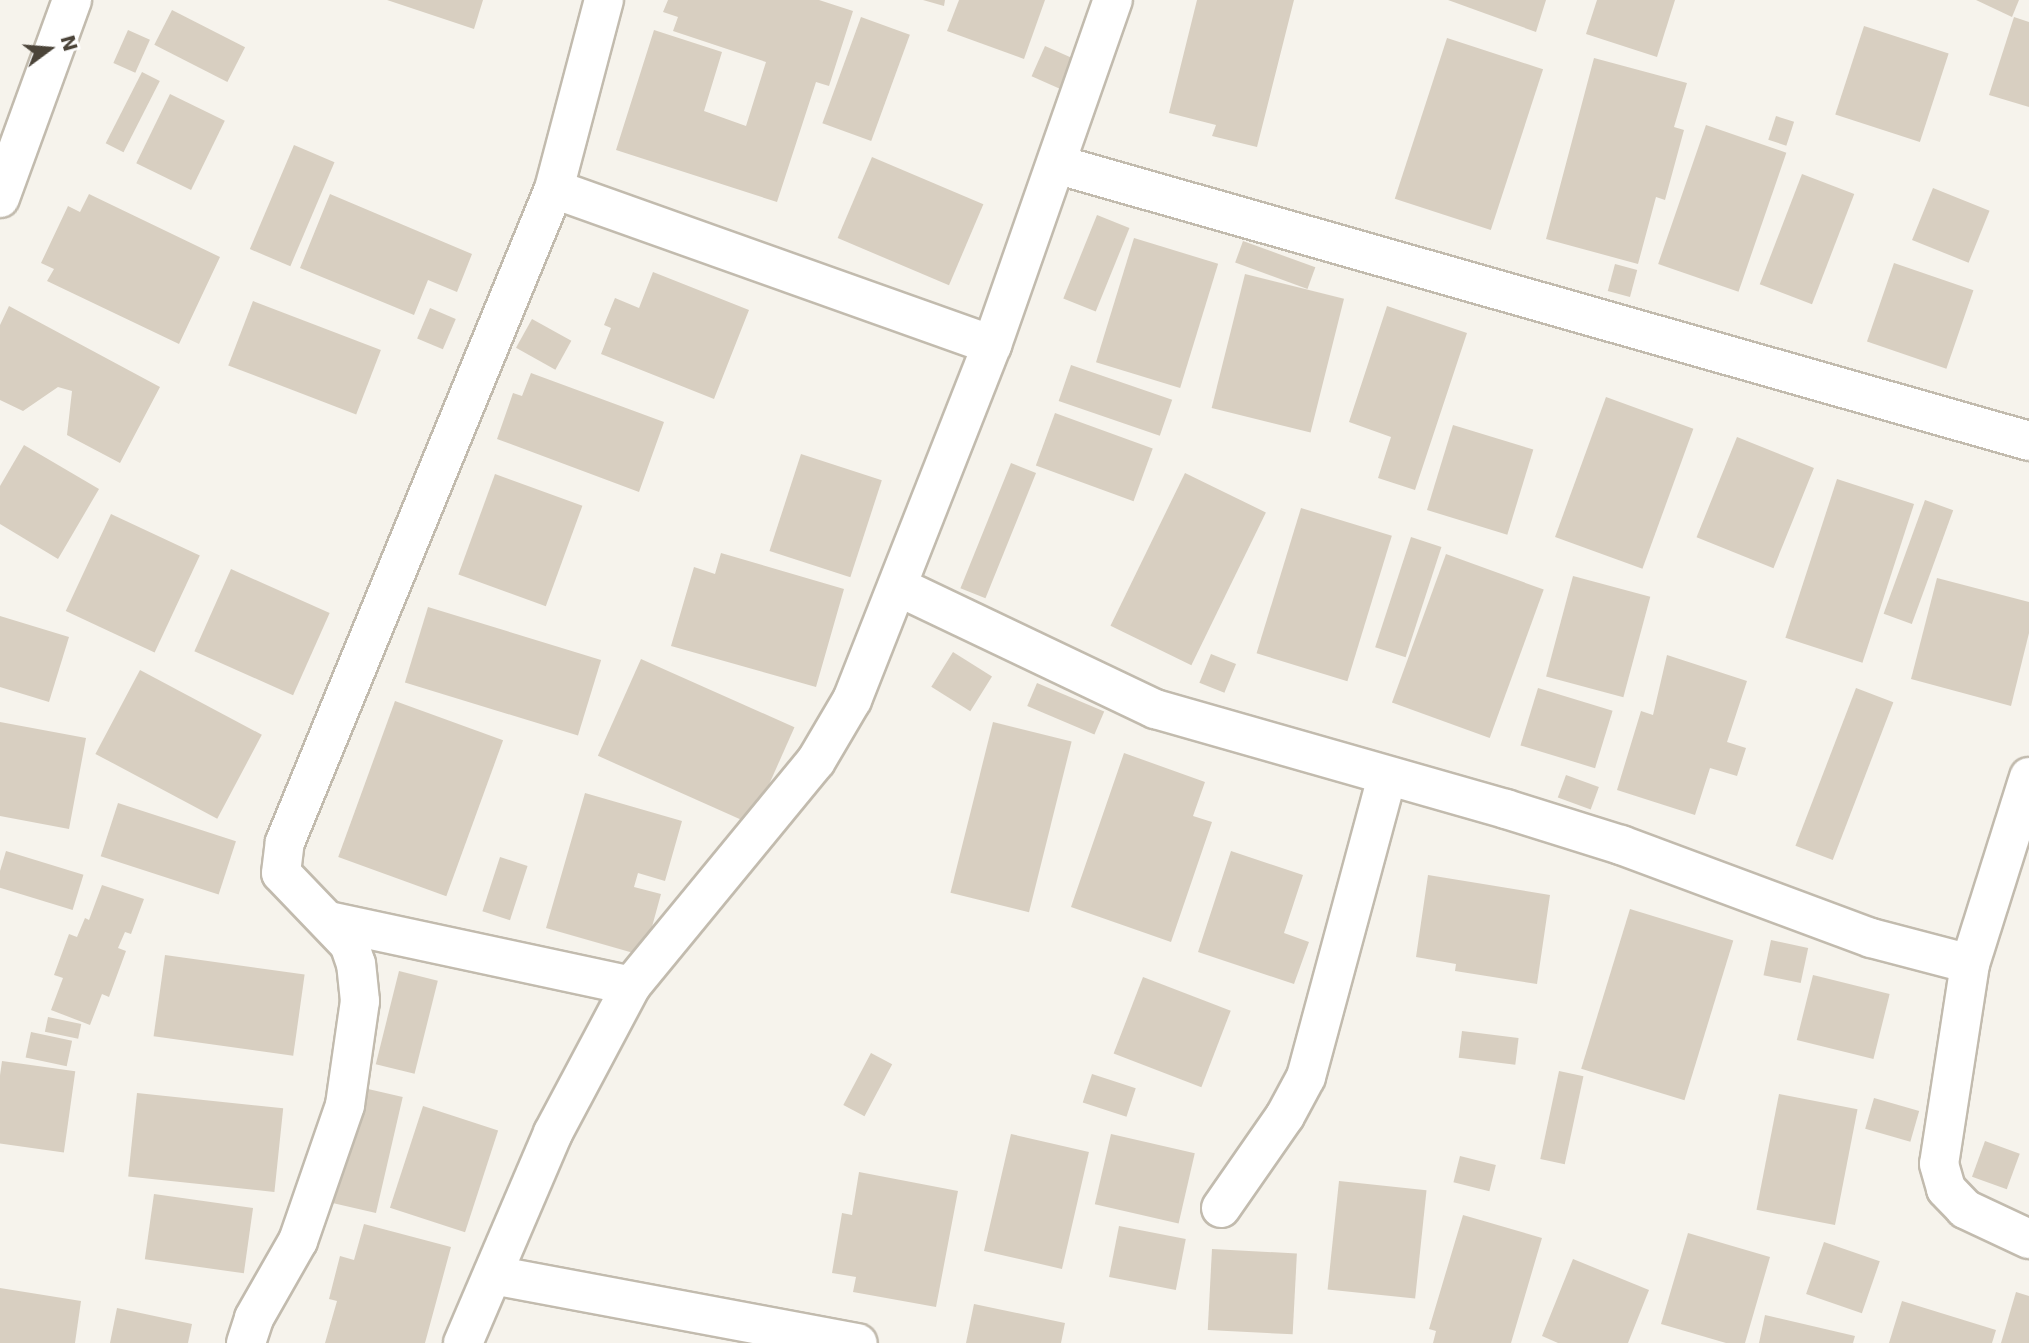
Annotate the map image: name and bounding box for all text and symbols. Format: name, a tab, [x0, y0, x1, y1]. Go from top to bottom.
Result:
north arrow	[14, 14, 84, 84]
text: N	[56, 33, 82, 54]

